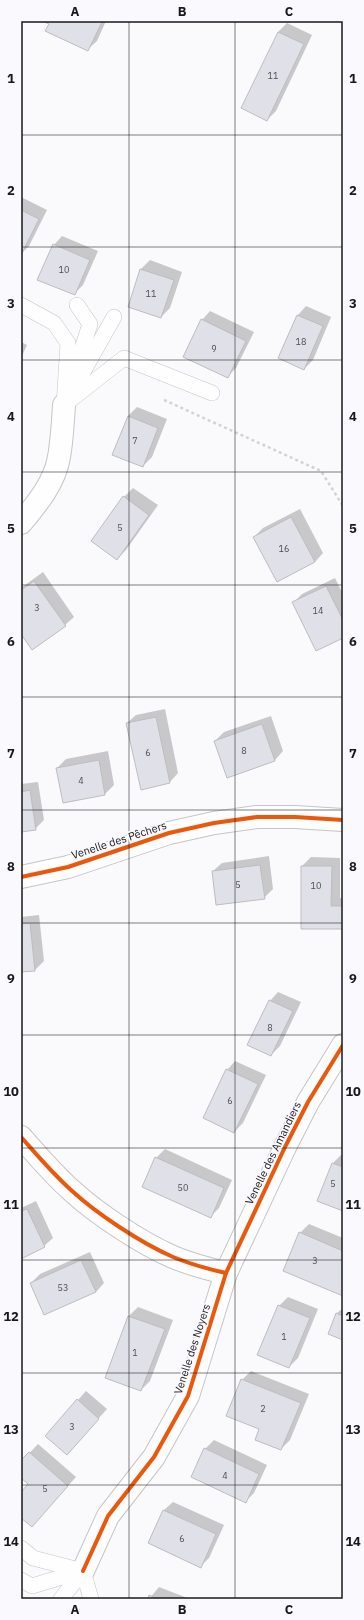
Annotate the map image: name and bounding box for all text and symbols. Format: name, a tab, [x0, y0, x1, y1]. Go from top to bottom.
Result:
text: A	[71, 3, 80, 20]
text: B	[178, 3, 187, 20]
text: C	[285, 3, 294, 20]
text: 1	[7, 70, 15, 87]
house number: 11	[268, 70, 278, 81]
text: 1	[349, 70, 357, 87]
text: 2	[7, 182, 15, 199]
text: 2	[349, 182, 357, 199]
house number: 10	[59, 264, 69, 275]
house number: 11	[146, 288, 156, 299]
text: 3	[7, 295, 15, 312]
text: 3	[349, 295, 357, 312]
house number: 18	[296, 336, 306, 347]
house number: 9	[211, 343, 217, 354]
text: 4	[7, 408, 15, 425]
text: 4	[349, 408, 357, 425]
house number: 7	[132, 435, 138, 446]
text: 5	[7, 520, 15, 537]
text: 5	[349, 520, 357, 537]
house number: 5	[117, 522, 123, 533]
house number: 16	[279, 543, 289, 554]
house number: 3	[34, 602, 40, 613]
house number: 14	[313, 605, 323, 616]
text: 6	[7, 633, 15, 650]
text: 6	[349, 633, 357, 650]
text: 7	[7, 745, 15, 762]
house number: 8	[241, 745, 247, 756]
text: 7	[349, 745, 357, 762]
house number: 6	[145, 747, 151, 758]
house number: 4	[78, 775, 84, 786]
street label: Venelle des Pêchers	[70, 818, 168, 862]
text: 8	[7, 858, 15, 875]
text: 8	[349, 858, 357, 875]
house number: 5	[235, 879, 241, 890]
house number: 10	[311, 880, 321, 891]
text: 9	[7, 970, 15, 987]
text: 9	[349, 970, 357, 987]
house number: 8	[267, 1022, 273, 1033]
text: 10	[3, 1083, 19, 1100]
text: 10	[345, 1083, 361, 1100]
house number: 6	[227, 1095, 233, 1106]
street label: Venelle des Amandiers	[242, 1099, 304, 1207]
house number: 5	[330, 1178, 336, 1189]
house number: 50	[178, 1182, 188, 1193]
text: 11	[3, 1196, 19, 1213]
text: 11	[345, 1196, 361, 1213]
house number: 3	[312, 1255, 318, 1266]
house number: 53	[58, 1282, 68, 1293]
street label: Venelle des Noyers	[171, 1302, 213, 1396]
text: 12	[3, 1308, 19, 1325]
text: 12	[345, 1308, 361, 1325]
house number: 1	[281, 1331, 287, 1342]
house number: 1	[132, 1347, 138, 1358]
house number: 2	[260, 1403, 266, 1414]
text: 13	[3, 1421, 19, 1438]
house number: 3	[69, 1421, 75, 1432]
text: 13	[345, 1421, 361, 1438]
house number: 4	[222, 1470, 228, 1481]
house number: 5	[42, 1483, 48, 1494]
text: 14	[3, 1533, 19, 1550]
house number: 6	[179, 1533, 185, 1544]
text: 14	[345, 1533, 361, 1550]
text: A	[71, 1601, 80, 1618]
text: B	[178, 1601, 187, 1618]
text: C	[285, 1601, 294, 1618]

